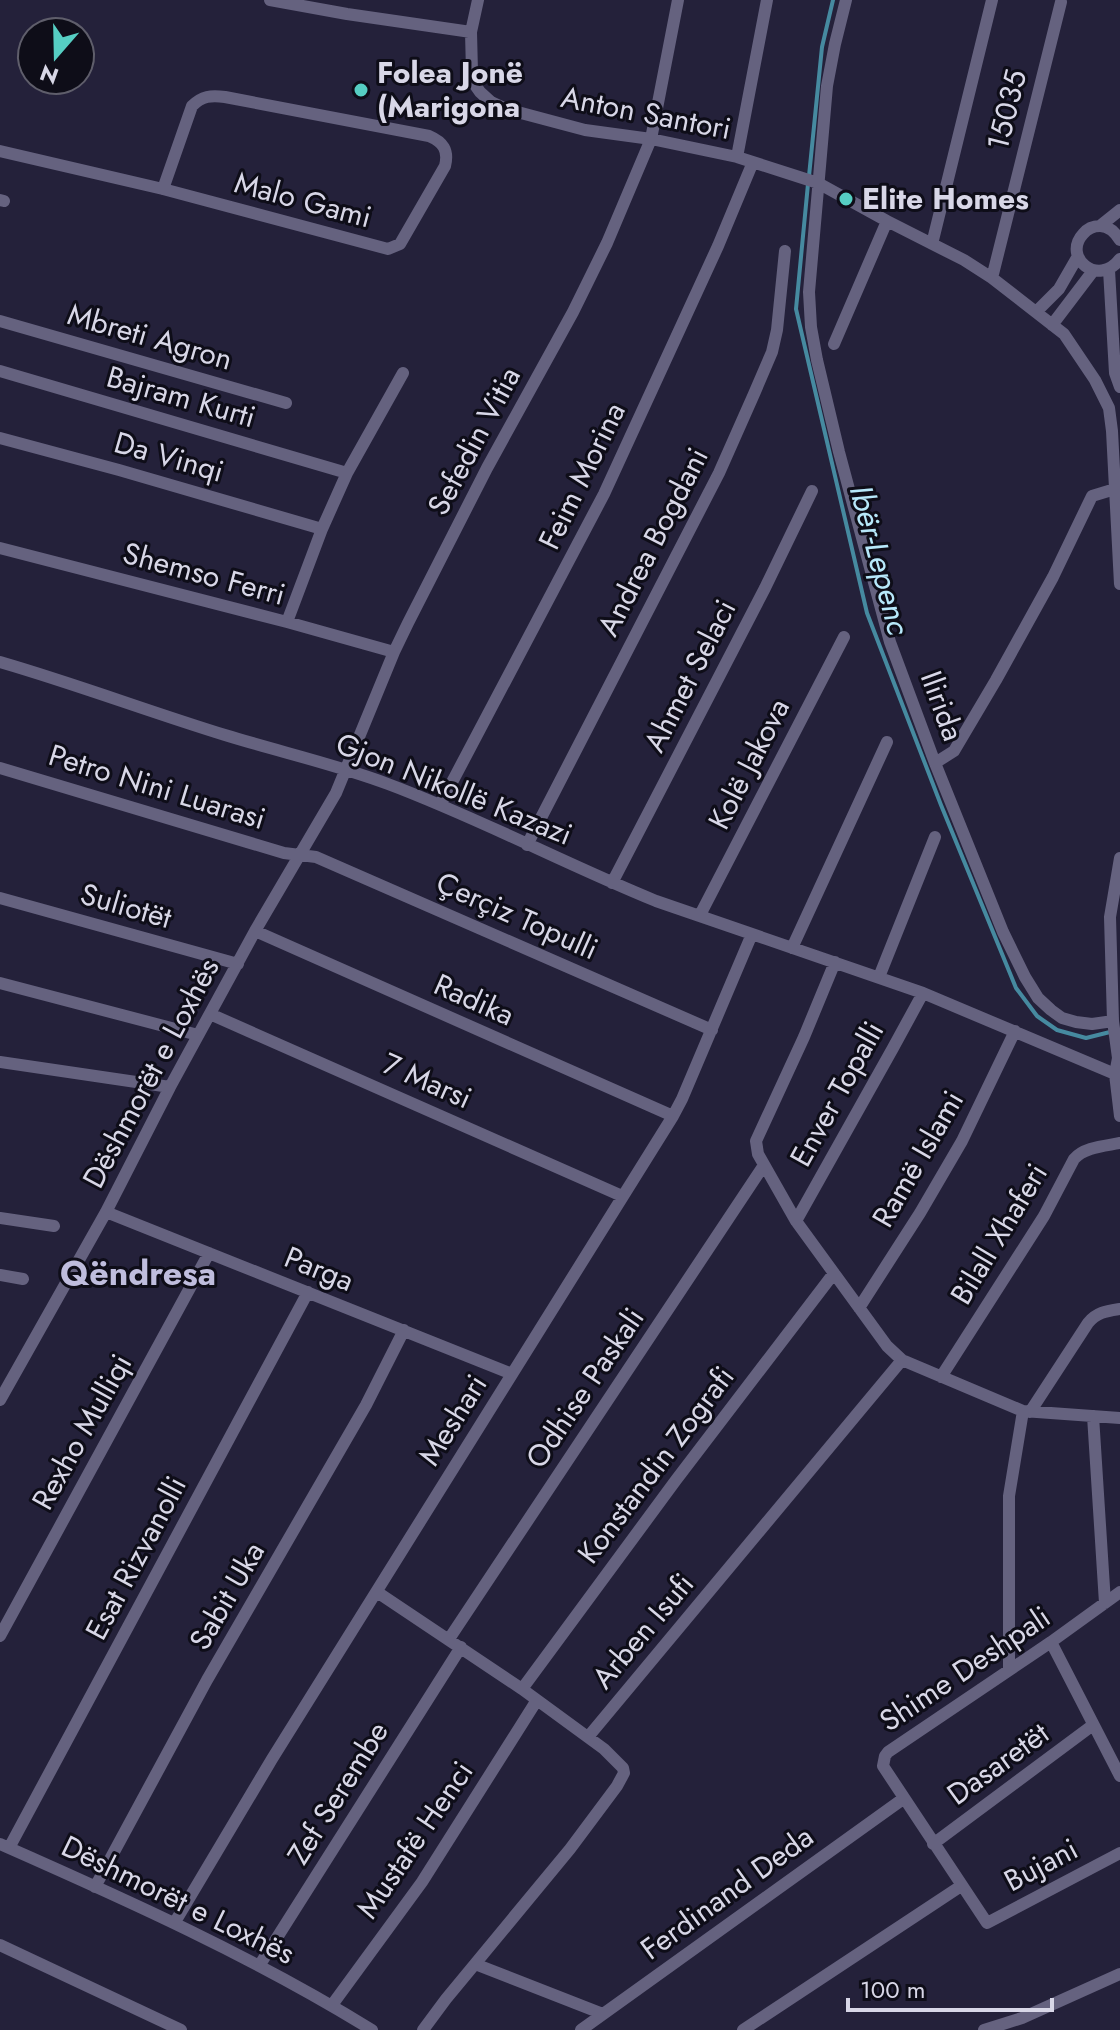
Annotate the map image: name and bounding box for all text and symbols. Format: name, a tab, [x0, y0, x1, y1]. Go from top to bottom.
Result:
north arrow	[16, 16, 96, 96]
place label: Folea Jonë (Marigona	[377, 51, 523, 128]
text: N	[35, 57, 63, 93]
street label: 15035	[976, 65, 1037, 155]
street label: Anton Santori	[557, 75, 735, 150]
marker: Folea Jonë (Marigona	[352, 81, 370, 99]
street label: Malo Gami	[230, 161, 376, 238]
place label: Elite Homes	[862, 177, 1029, 220]
marker: Elite Homes	[837, 190, 855, 208]
street label: Mbreti Agron	[63, 292, 238, 381]
street label: Bajram Kurti	[102, 355, 261, 438]
street label: Sefedin Vitia	[416, 359, 531, 523]
street label: Feim Morina	[527, 395, 636, 557]
street label: Da Vinqi	[109, 420, 229, 493]
street label: Andrea Bogdani	[586, 440, 719, 644]
water label: Ibër-Lepenc	[838, 480, 922, 640]
street label: Shemso Ferri	[118, 531, 290, 616]
street label: Ahmet Selaci	[633, 592, 746, 759]
street label: Ilirida	[910, 665, 975, 747]
street label: Kolë Jakova	[697, 691, 800, 837]
street label: Gjon Nikollë Kazazi	[330, 721, 579, 856]
street label: Petro Nini Luarasi	[43, 733, 271, 840]
street label: Çerçiz Topulli	[430, 861, 605, 970]
street label: Suliotët	[75, 872, 178, 939]
street label: Dëshmorët e Loxhës	[72, 950, 229, 1195]
street label: Radika	[427, 963, 521, 1036]
street label: Enver Topalli	[779, 1013, 894, 1174]
street label: 7 Marsi	[376, 1042, 479, 1119]
street label: Ramë Islami	[861, 1083, 974, 1235]
street label: Bilall Xhaferi	[940, 1155, 1058, 1312]
street label: Parga	[278, 1235, 360, 1302]
district label: Qëndresa	[60, 1249, 216, 1298]
street label: Odhise Paskali	[515, 1299, 654, 1477]
street label: Rexho Mulliqi	[21, 1346, 142, 1517]
street label: Konstandin Zografi	[567, 1357, 744, 1572]
street label: Meshari	[408, 1366, 497, 1474]
street label: Esat Rizvanolli	[74, 1468, 197, 1647]
street label: Sabit Uka	[178, 1534, 275, 1658]
street label: Arben Isufi	[581, 1564, 704, 1698]
street label: Shime Deshpali	[871, 1595, 1059, 1742]
street label: Dasaretët	[938, 1711, 1058, 1815]
street label: Zef Serembe	[277, 1713, 399, 1873]
street label: Mustafë Henci	[346, 1752, 483, 1927]
street label: Ferdinand Deda	[631, 1815, 822, 1970]
street label: Dëshmorët e Loxhës	[54, 1824, 302, 1975]
street label: Bujani	[996, 1827, 1085, 1902]
scale bar	[848, 1962, 1052, 2012]
text: 100 m	[860, 1972, 926, 2007]

